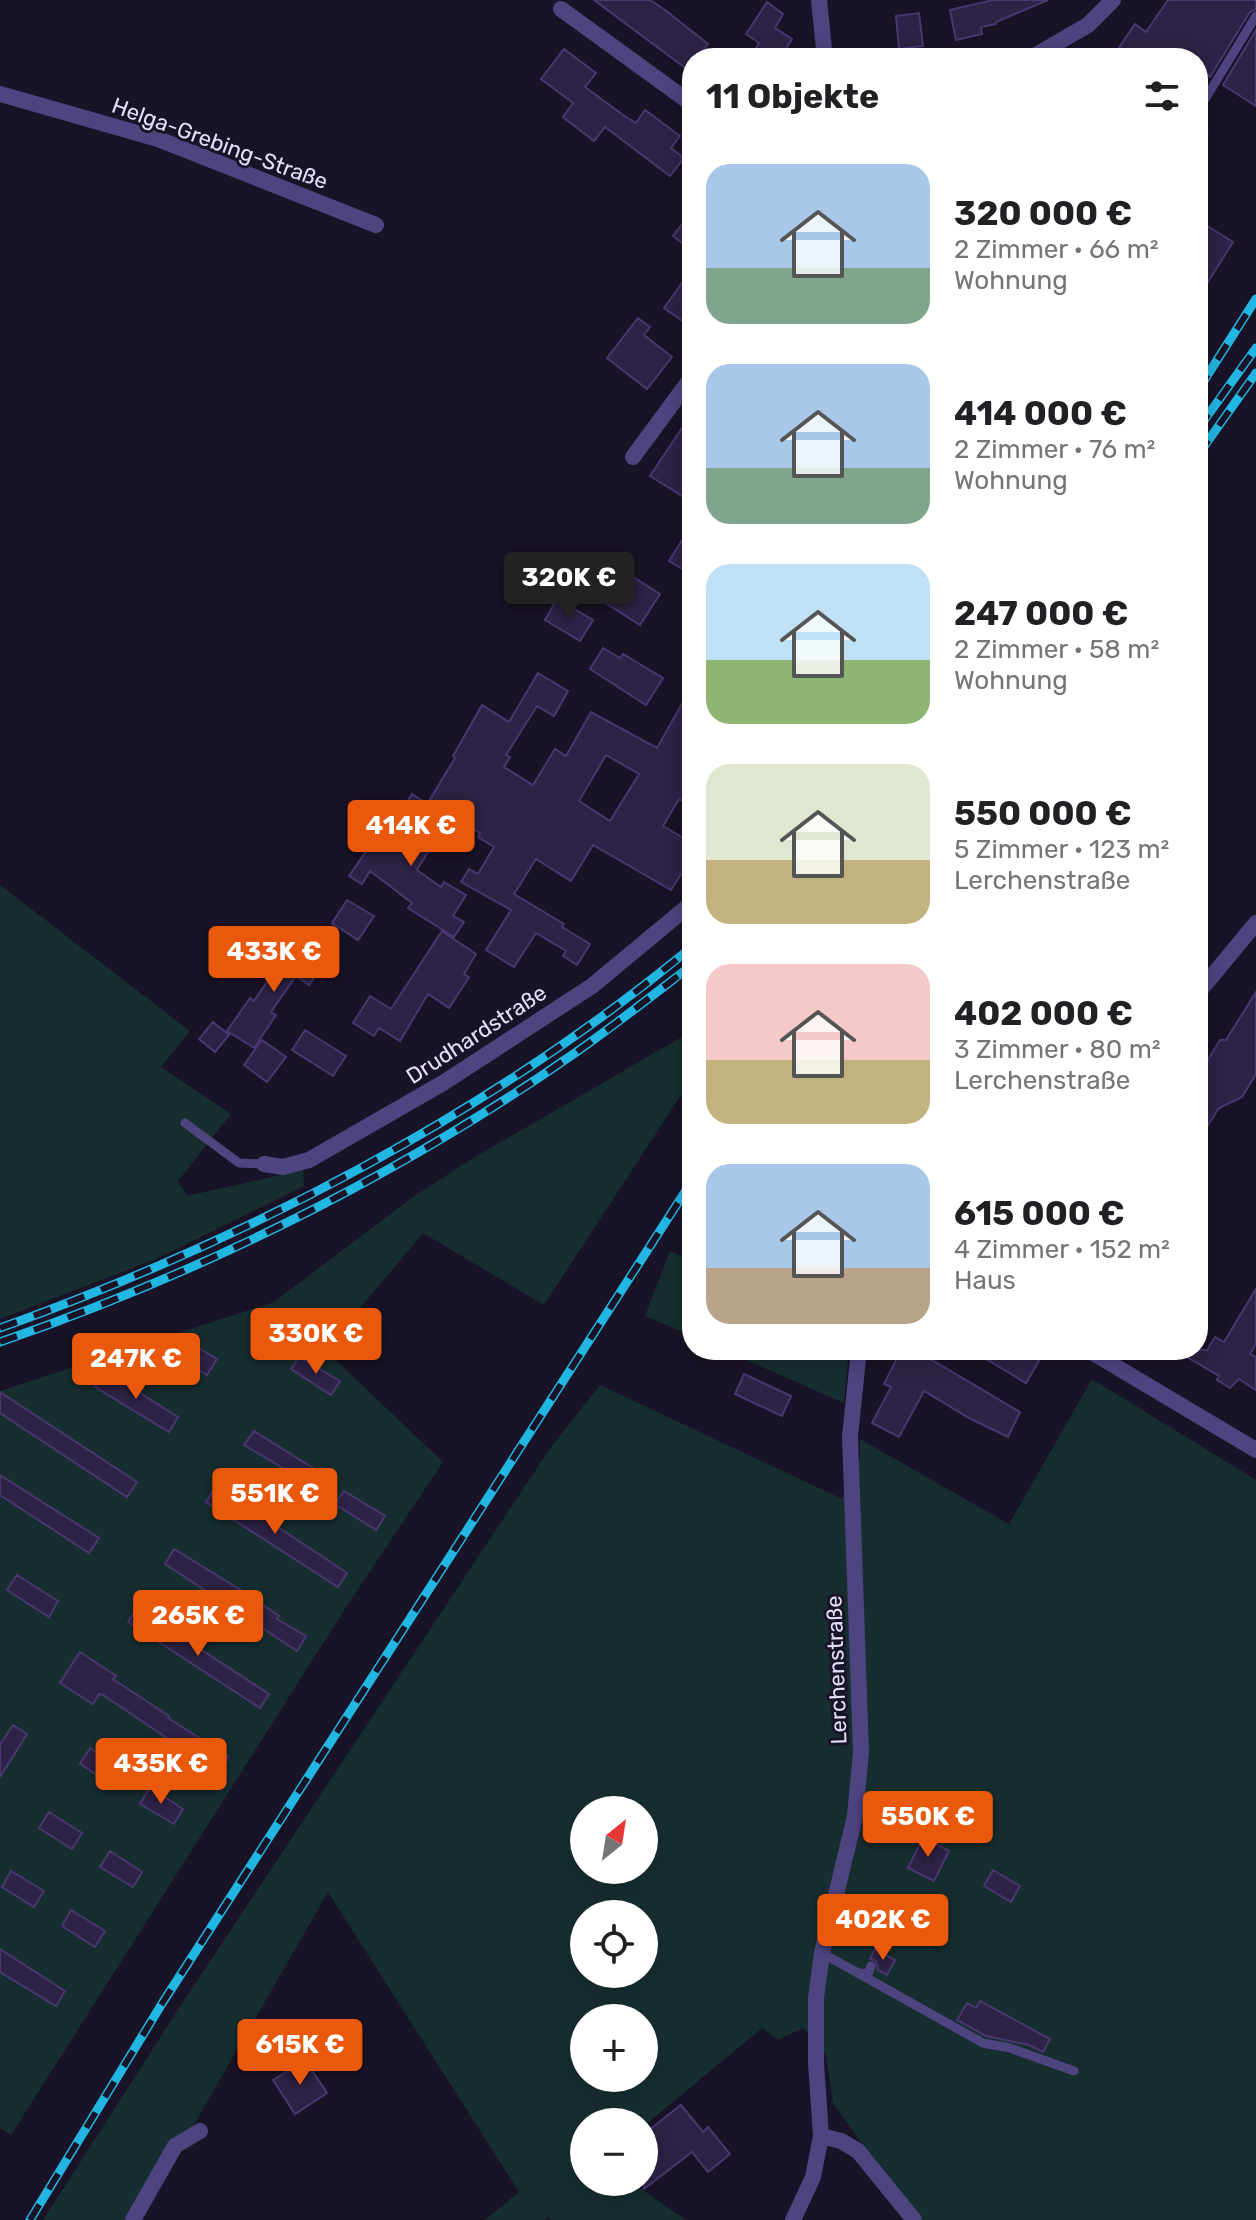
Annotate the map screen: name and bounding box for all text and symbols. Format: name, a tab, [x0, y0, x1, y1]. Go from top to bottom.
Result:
icon: filters	[1140, 74, 1184, 118]
text: 11 Objekte	[706, 76, 879, 117]
street label: Helga-Grebing-Straße	[108, 92, 331, 195]
text: 320 000 €	[954, 193, 1132, 234]
icon: home	[770, 196, 866, 292]
text: 2 Zimmer · 66 m²	[954, 234, 1159, 265]
text: Wohnung	[954, 265, 1068, 296]
text: 414 000 €	[954, 393, 1127, 434]
icon: home	[770, 396, 866, 492]
text: 2 Zimmer · 76 m²	[954, 434, 1155, 465]
text: Wohnung	[954, 465, 1068, 496]
pin: 320K €	[504, 552, 634, 620]
text: 320K €	[522, 562, 616, 593]
text: 247 000 €	[954, 593, 1128, 634]
icon: home	[770, 596, 866, 692]
text: 2 Zimmer · 58 m²	[954, 634, 1159, 665]
text: Wohnung	[954, 665, 1068, 696]
text: 550 000 €	[954, 793, 1132, 834]
icon: home	[770, 796, 866, 892]
pin: 414K €	[346, 800, 476, 868]
text: 414K €	[366, 810, 456, 841]
text: 5 Zimmer · 123 m²	[954, 834, 1169, 865]
text: Lerchenstraße	[954, 865, 1130, 896]
pin: 433K €	[209, 926, 339, 994]
text: 433K €	[226, 936, 322, 967]
street label: Drudhardstraße	[401, 979, 552, 1090]
text: 402 000 €	[954, 993, 1133, 1034]
icon: home	[770, 996, 866, 1092]
text: 3 Zimmer · 80 m²	[954, 1034, 1161, 1065]
text: Lerchenstraße	[954, 1065, 1130, 1096]
text: 615 000 €	[954, 1193, 1125, 1234]
icon: home	[770, 1196, 866, 1292]
text: 4 Zimmer · 152 m²	[954, 1234, 1170, 1265]
text: Haus	[954, 1265, 1016, 1296]
pin: 330K €	[251, 1308, 381, 1376]
text: 330K €	[268, 1318, 364, 1349]
pin: 247K €	[71, 1333, 201, 1401]
text: 247K €	[90, 1343, 182, 1374]
pin: 551K €	[210, 1468, 340, 1536]
text: 551K €	[230, 1478, 320, 1509]
pin: 265K €	[133, 1590, 263, 1658]
street label: Lerchenstraße	[820, 1595, 853, 1745]
text: 265K €	[151, 1600, 245, 1631]
pin: 435K €	[96, 1738, 226, 1806]
text: 435K €	[114, 1748, 208, 1779]
pin: 550K €	[863, 1791, 993, 1859]
north arrow	[570, 1796, 658, 1884]
map controls	[570, 1796, 658, 2196]
text: 550K €	[881, 1801, 975, 1832]
pin: 402K €	[818, 1894, 948, 1962]
button: locate	[570, 1900, 658, 1988]
text: 402K €	[835, 1904, 931, 1935]
button: +	[570, 2004, 658, 2092]
pin: 615K €	[235, 2019, 365, 2087]
text: 615K €	[255, 2029, 345, 2060]
button: −	[570, 2108, 658, 2196]

